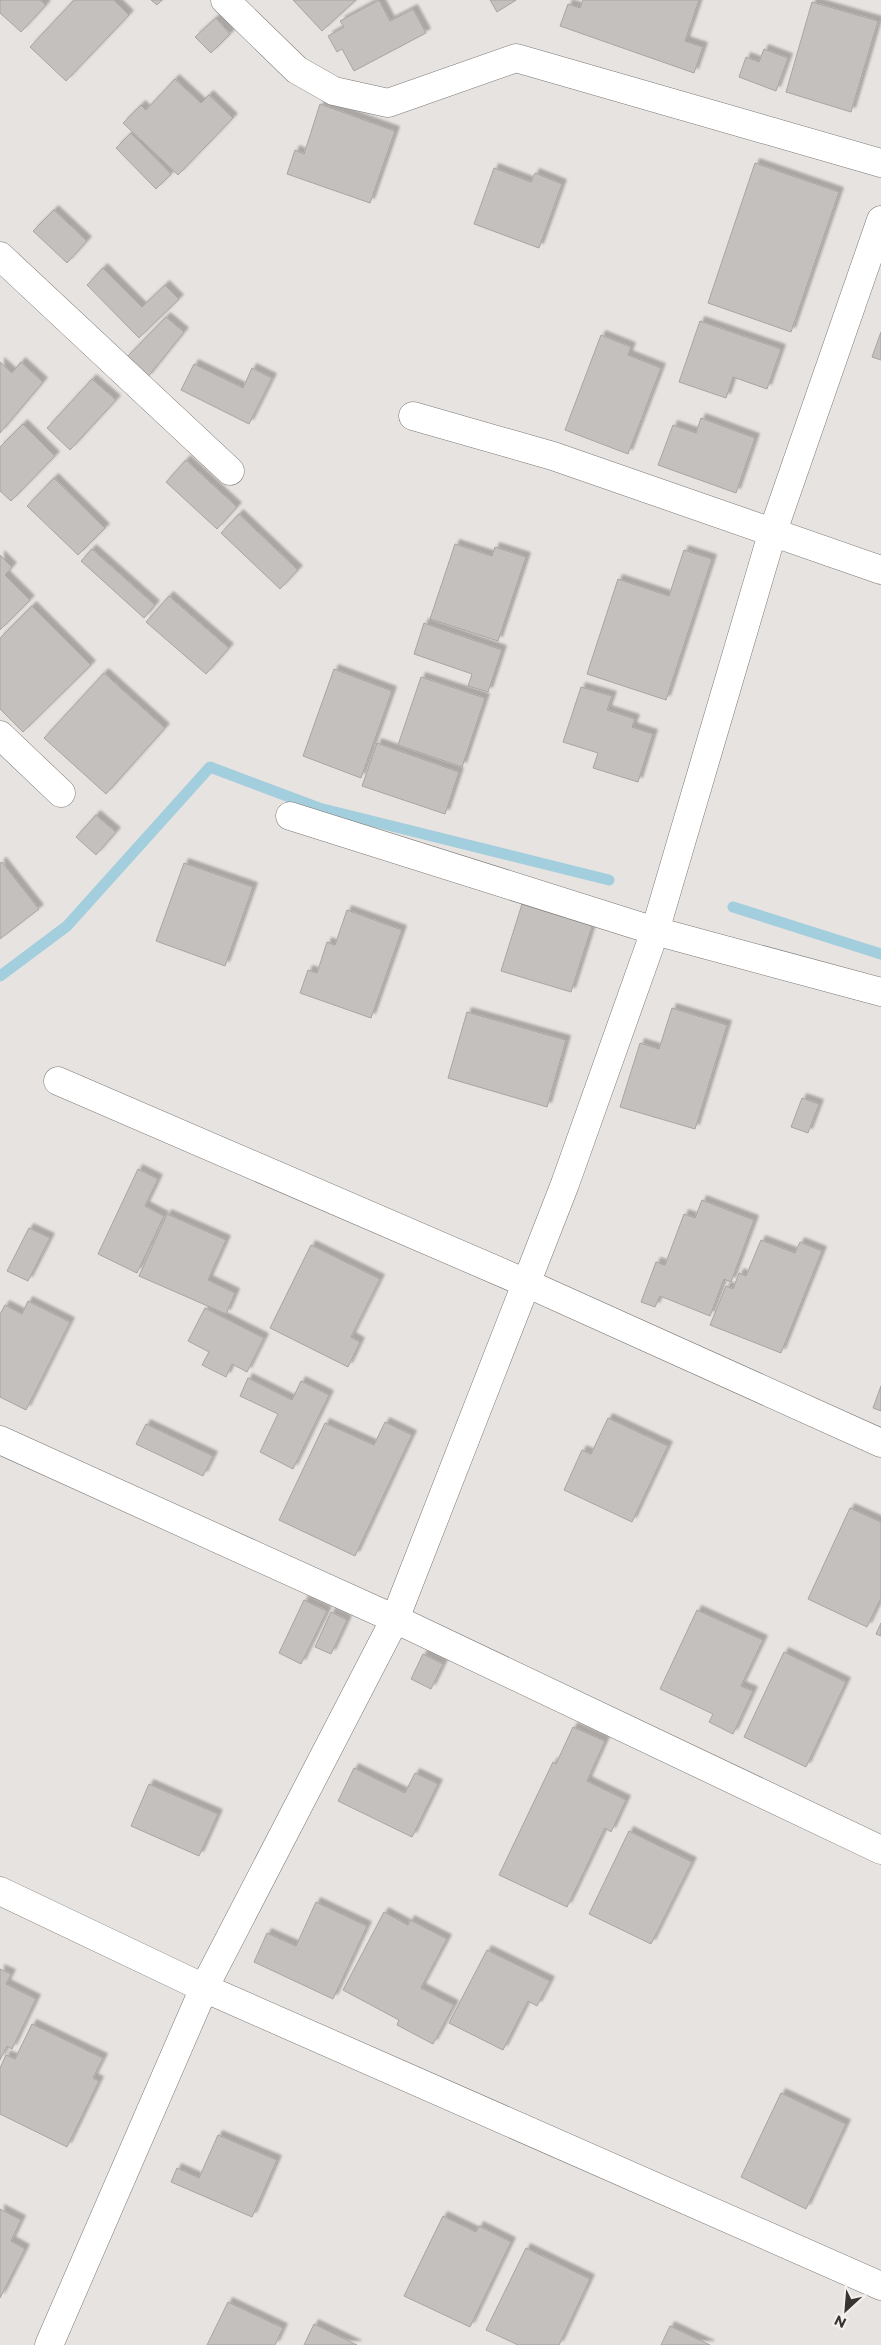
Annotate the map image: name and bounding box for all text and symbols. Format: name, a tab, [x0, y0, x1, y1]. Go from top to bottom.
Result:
north arrow	[821, 2285, 871, 2335]
text: N	[831, 2311, 849, 2332]

